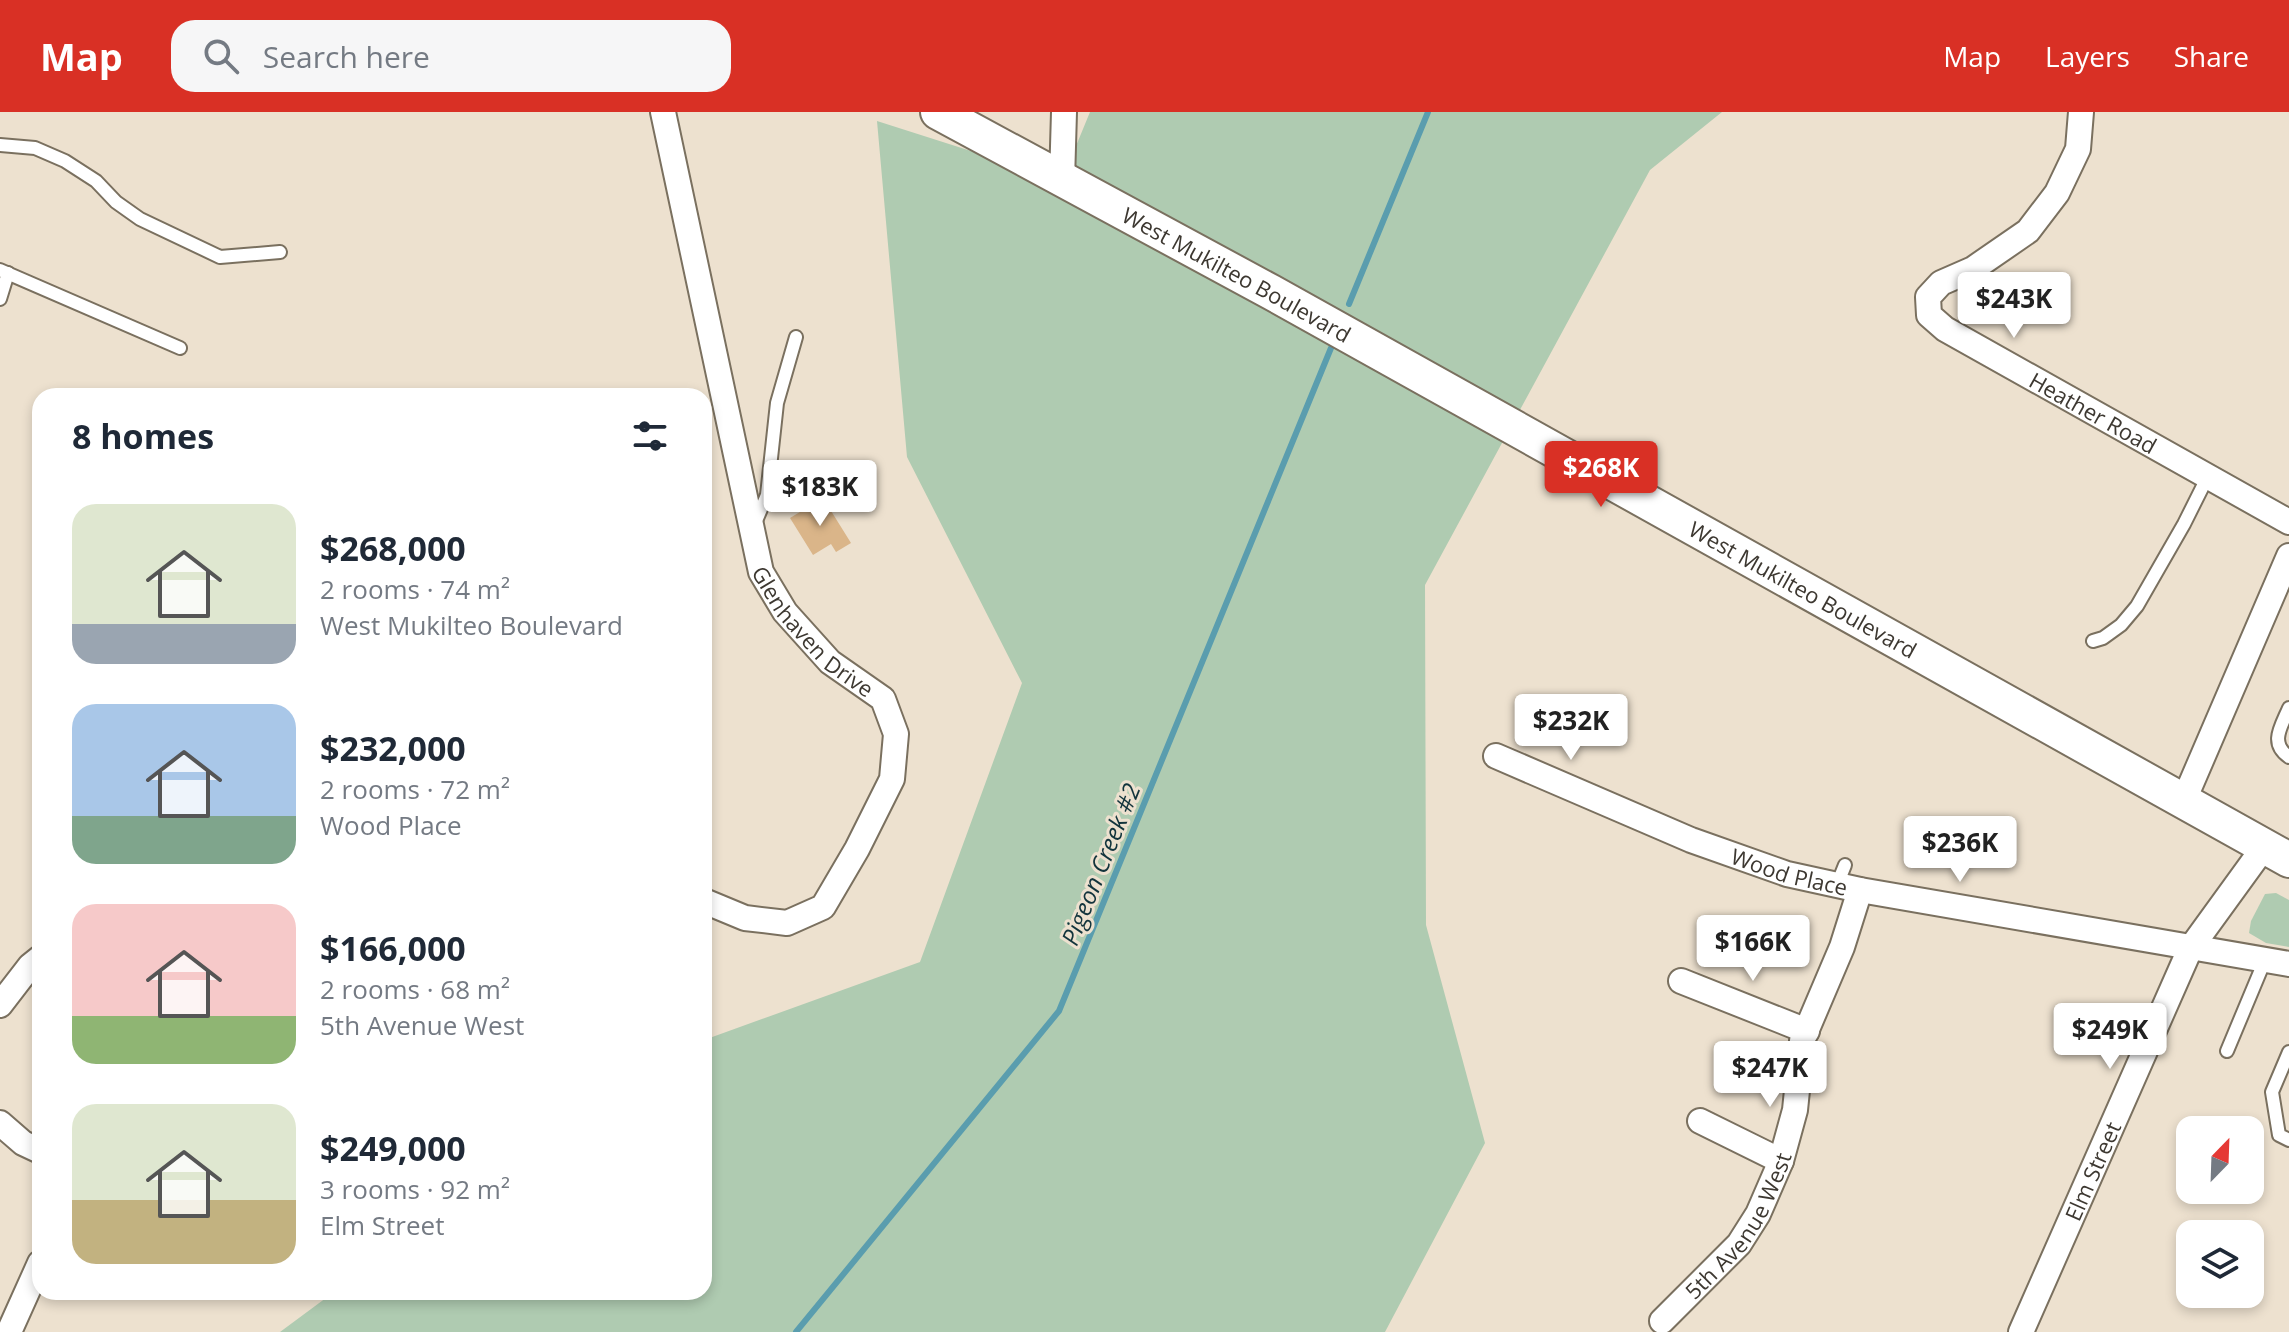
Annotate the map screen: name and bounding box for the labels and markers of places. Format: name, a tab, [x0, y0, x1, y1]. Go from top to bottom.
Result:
pin: $243K	[1958, 272, 2070, 340]
pin: $268K	[1545, 441, 1657, 509]
pin: $183K	[764, 460, 876, 528]
pin: $232K	[1515, 694, 1627, 762]
pin: $236K	[1904, 816, 2016, 884]
pin: $166K	[1697, 915, 1809, 983]
pin: $249K	[2054, 1003, 2166, 1071]
pin: $247K	[1714, 1041, 1826, 1109]

